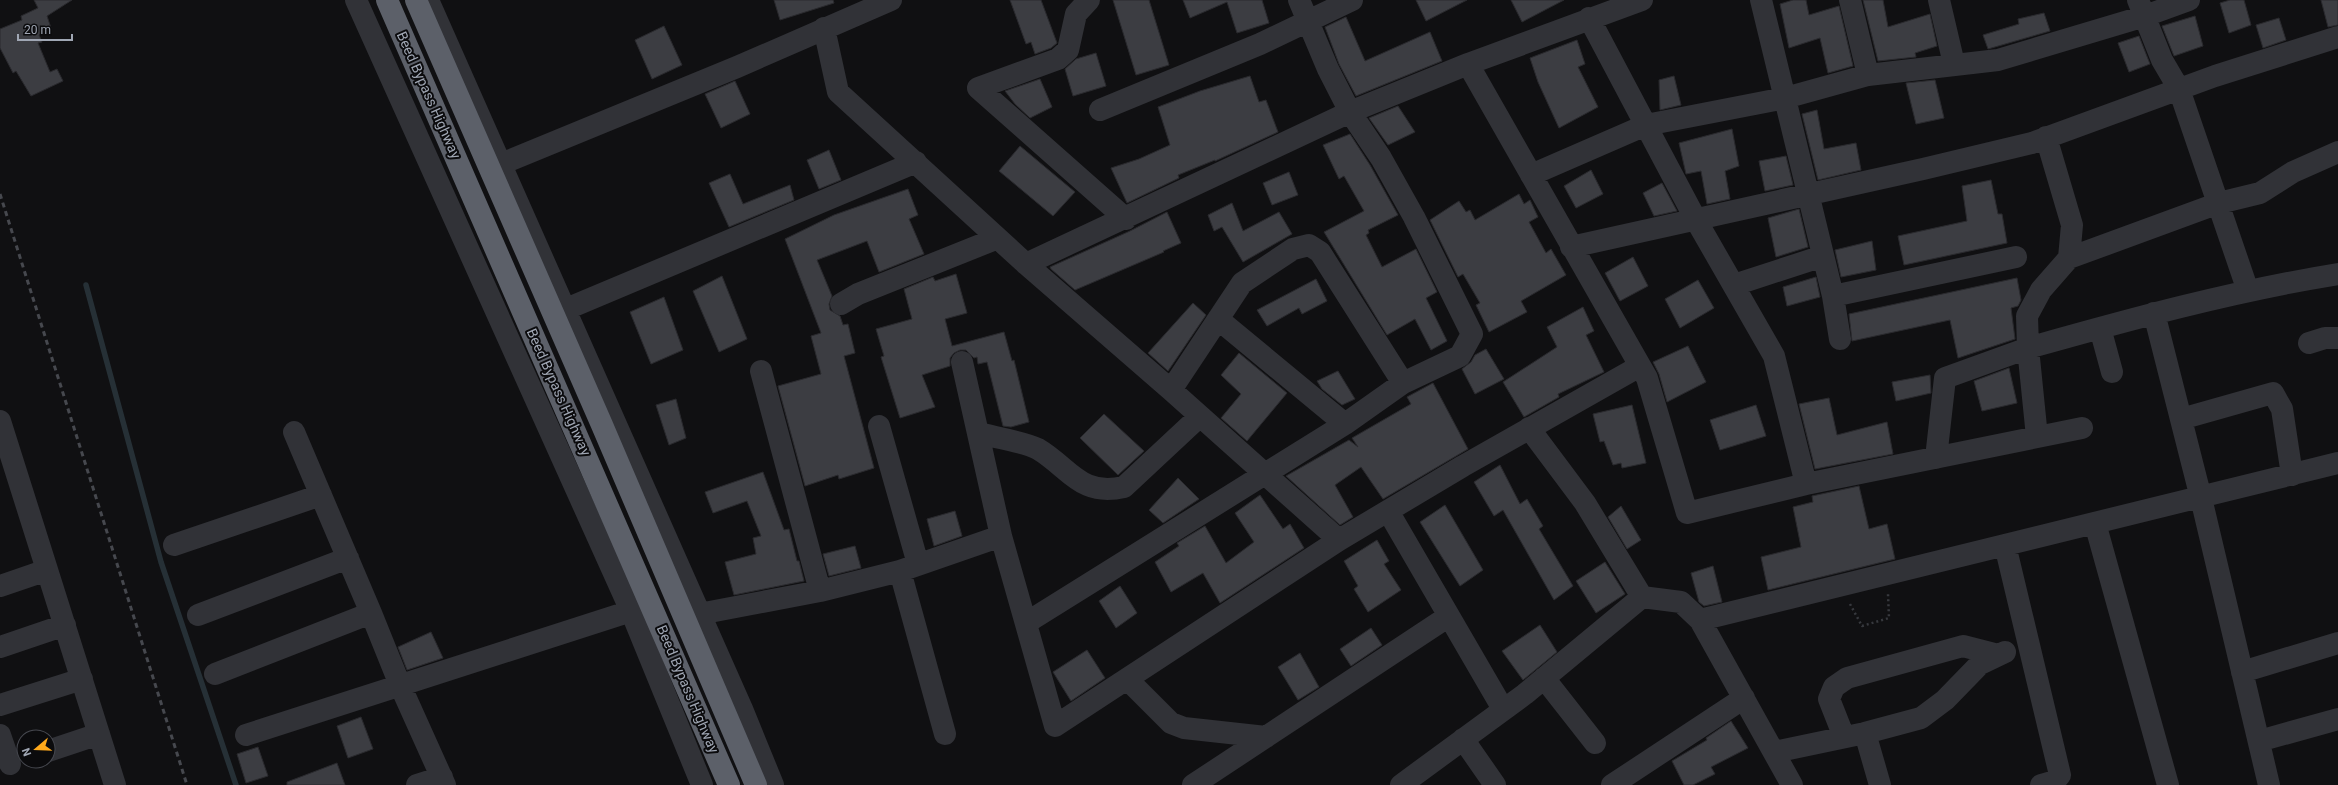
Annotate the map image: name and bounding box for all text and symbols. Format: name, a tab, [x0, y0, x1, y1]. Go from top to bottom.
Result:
scale bar	[18, 16, 72, 42]
text: 20 m	[24, 23, 51, 37]
street label: Beed Bypass Highway	[394, 29, 464, 161]
street label: Beed Bypass Highway	[524, 326, 594, 458]
street label: Beed Bypass Highway	[654, 623, 722, 756]
north arrow	[16, 729, 56, 769]
text: N	[20, 746, 34, 758]

